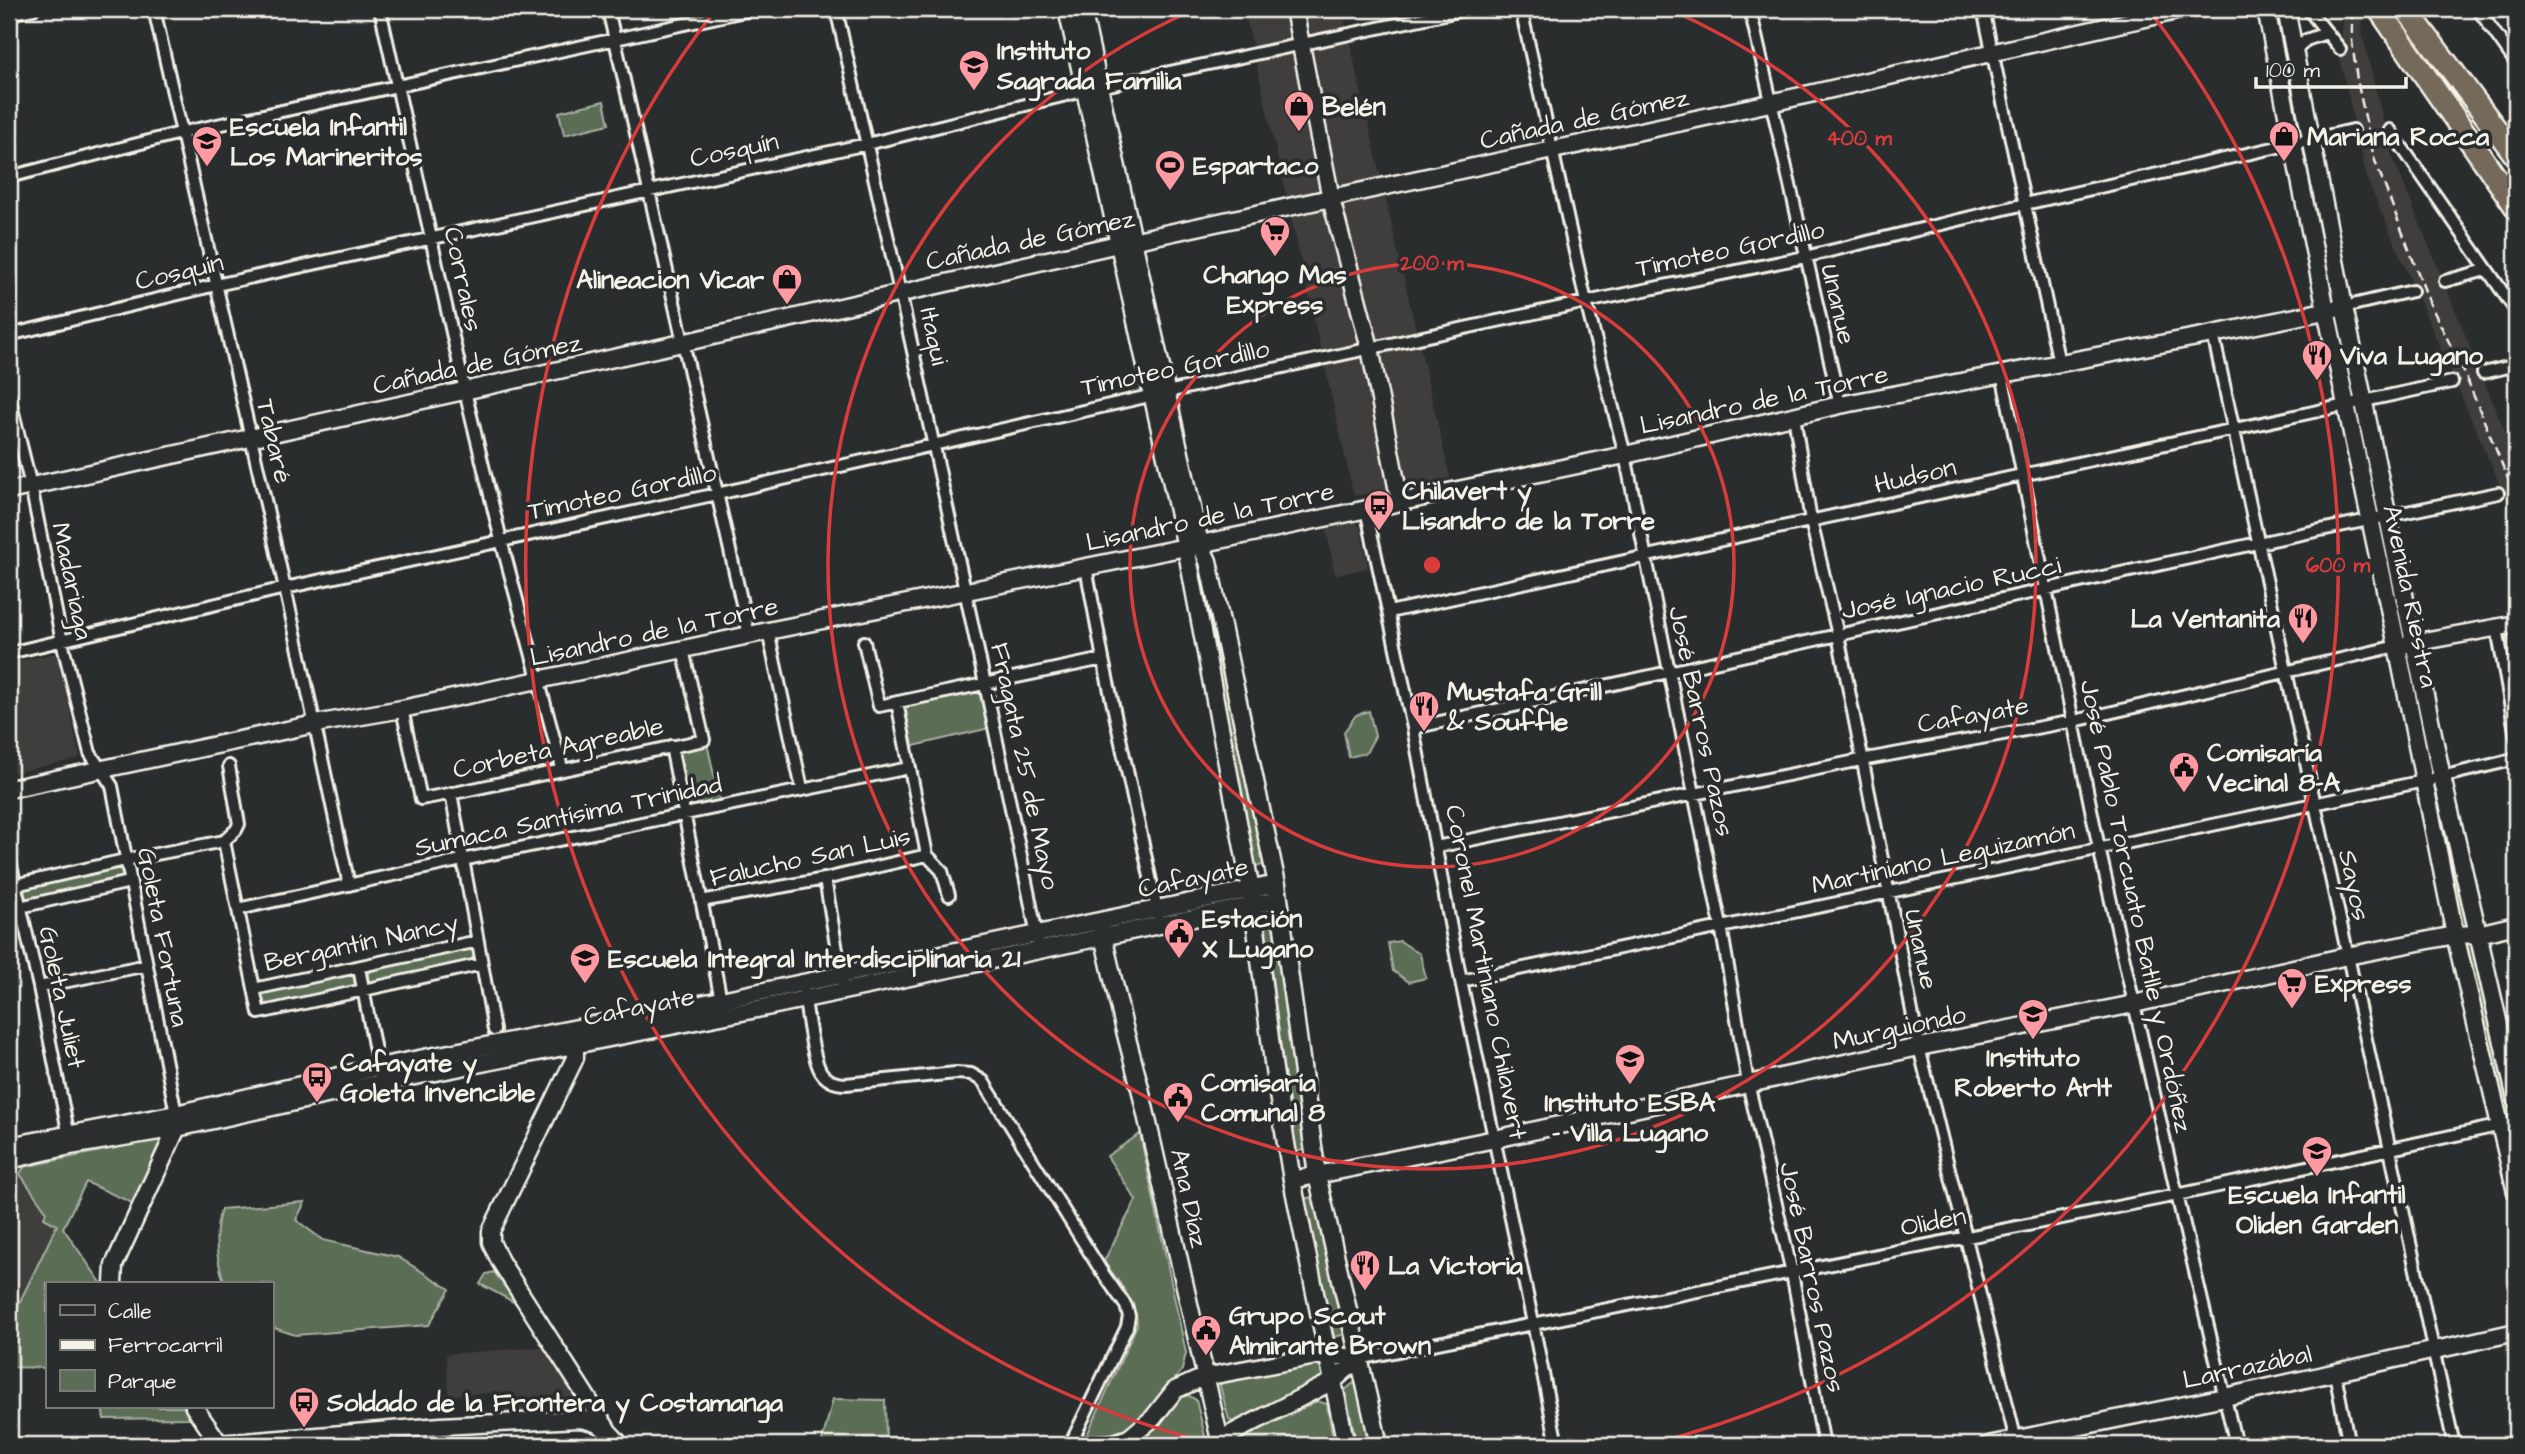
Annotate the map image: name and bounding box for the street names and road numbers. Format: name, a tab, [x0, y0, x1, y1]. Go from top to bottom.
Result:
street label: Cañada de Gómez	[1477, 79, 1692, 159]
street label: Cosquín	[687, 123, 782, 177]
street label: Cañada de Gómez	[923, 200, 1138, 280]
street label: Timoteo Gordillo	[1633, 211, 1828, 287]
street label: Corrales	[434, 224, 492, 335]
street label: Cosquín	[132, 244, 227, 300]
street label: Unanue	[1811, 261, 1865, 348]
street label: Itaqui	[910, 304, 958, 368]
street label: Cañada de Gómez	[370, 324, 585, 404]
street label: Timoteo Gordillo	[1078, 330, 1273, 406]
street label: Lisandro de la Torre	[1637, 356, 1892, 444]
street label: Tabaré	[247, 395, 301, 487]
street label: Hudson	[1871, 449, 1960, 503]
street label: Timoteo Gordillo	[525, 454, 720, 530]
street label: Lisandro de la Torre	[1083, 473, 1338, 561]
street label: Avenida Riestra	[2373, 502, 2447, 691]
street label: Madariaga	[40, 519, 102, 644]
street label: José Ignacio Rucci	[1838, 547, 2065, 631]
street label: Lisandro de la Torre	[527, 588, 782, 676]
street label: José Barros Pazos	[1659, 603, 1743, 840]
street label: Fragata 25 de Mayo	[979, 639, 1069, 894]
street label: José Pablo Torcuato Batlle y Ordóñez	[2068, 676, 2202, 1137]
street label: Cafayate	[1915, 688, 2032, 744]
street label: Corbeta Agreable	[449, 708, 667, 790]
street label: Sumaca Santísima Trinidad	[411, 766, 725, 866]
street label: Coronel Martiniano Chilavert	[1436, 802, 1536, 1143]
street label: Martiniano Leguizamón	[1808, 812, 2079, 905]
street label: Falucho San Luis	[706, 818, 914, 896]
street label: Goleta Fortuna	[128, 844, 198, 1030]
street label: Sayos	[2327, 846, 2379, 925]
street label: Cafayate	[1134, 849, 1252, 909]
street label: Bergantín Nancy	[261, 905, 462, 983]
street label: Unanue	[1895, 906, 1947, 993]
street label: Goleta Juliet	[29, 923, 95, 1072]
street label: Cafayate	[581, 979, 698, 1037]
street label: Murguiondo	[1829, 996, 1970, 1062]
street label: Ana Díaz	[1161, 1145, 1217, 1251]
street label: José Barros Pazos	[1770, 1159, 1854, 1396]
street label: Oliden	[1897, 1198, 1969, 1246]
street label: Larrazábal	[2179, 1336, 2315, 1398]

